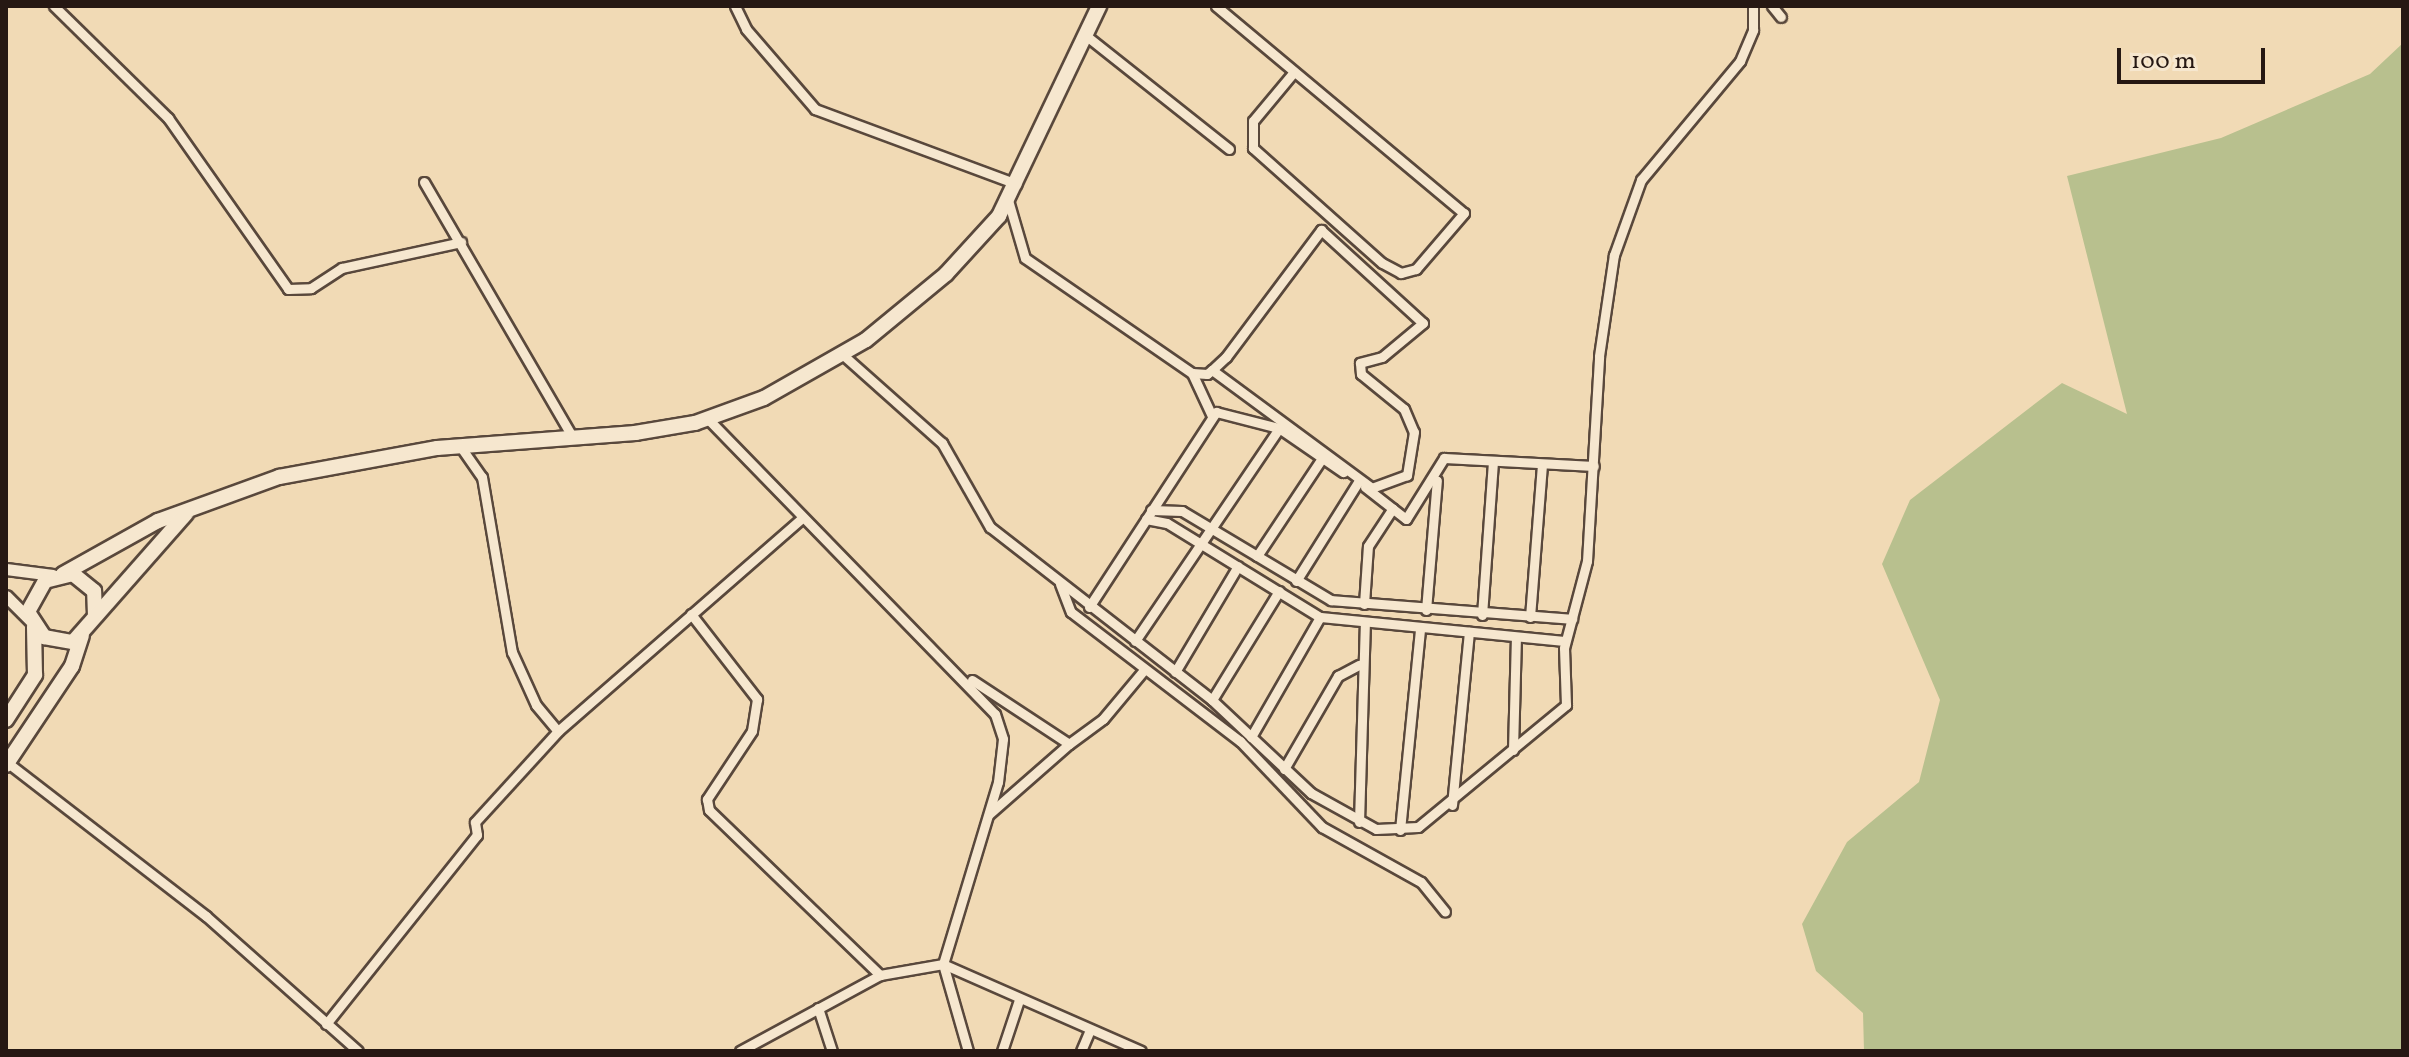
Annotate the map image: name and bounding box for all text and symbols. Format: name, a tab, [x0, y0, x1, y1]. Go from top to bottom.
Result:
scale bar	[2121, 32, 2269, 82]
text: 100 m	[2131, 45, 2196, 79]

